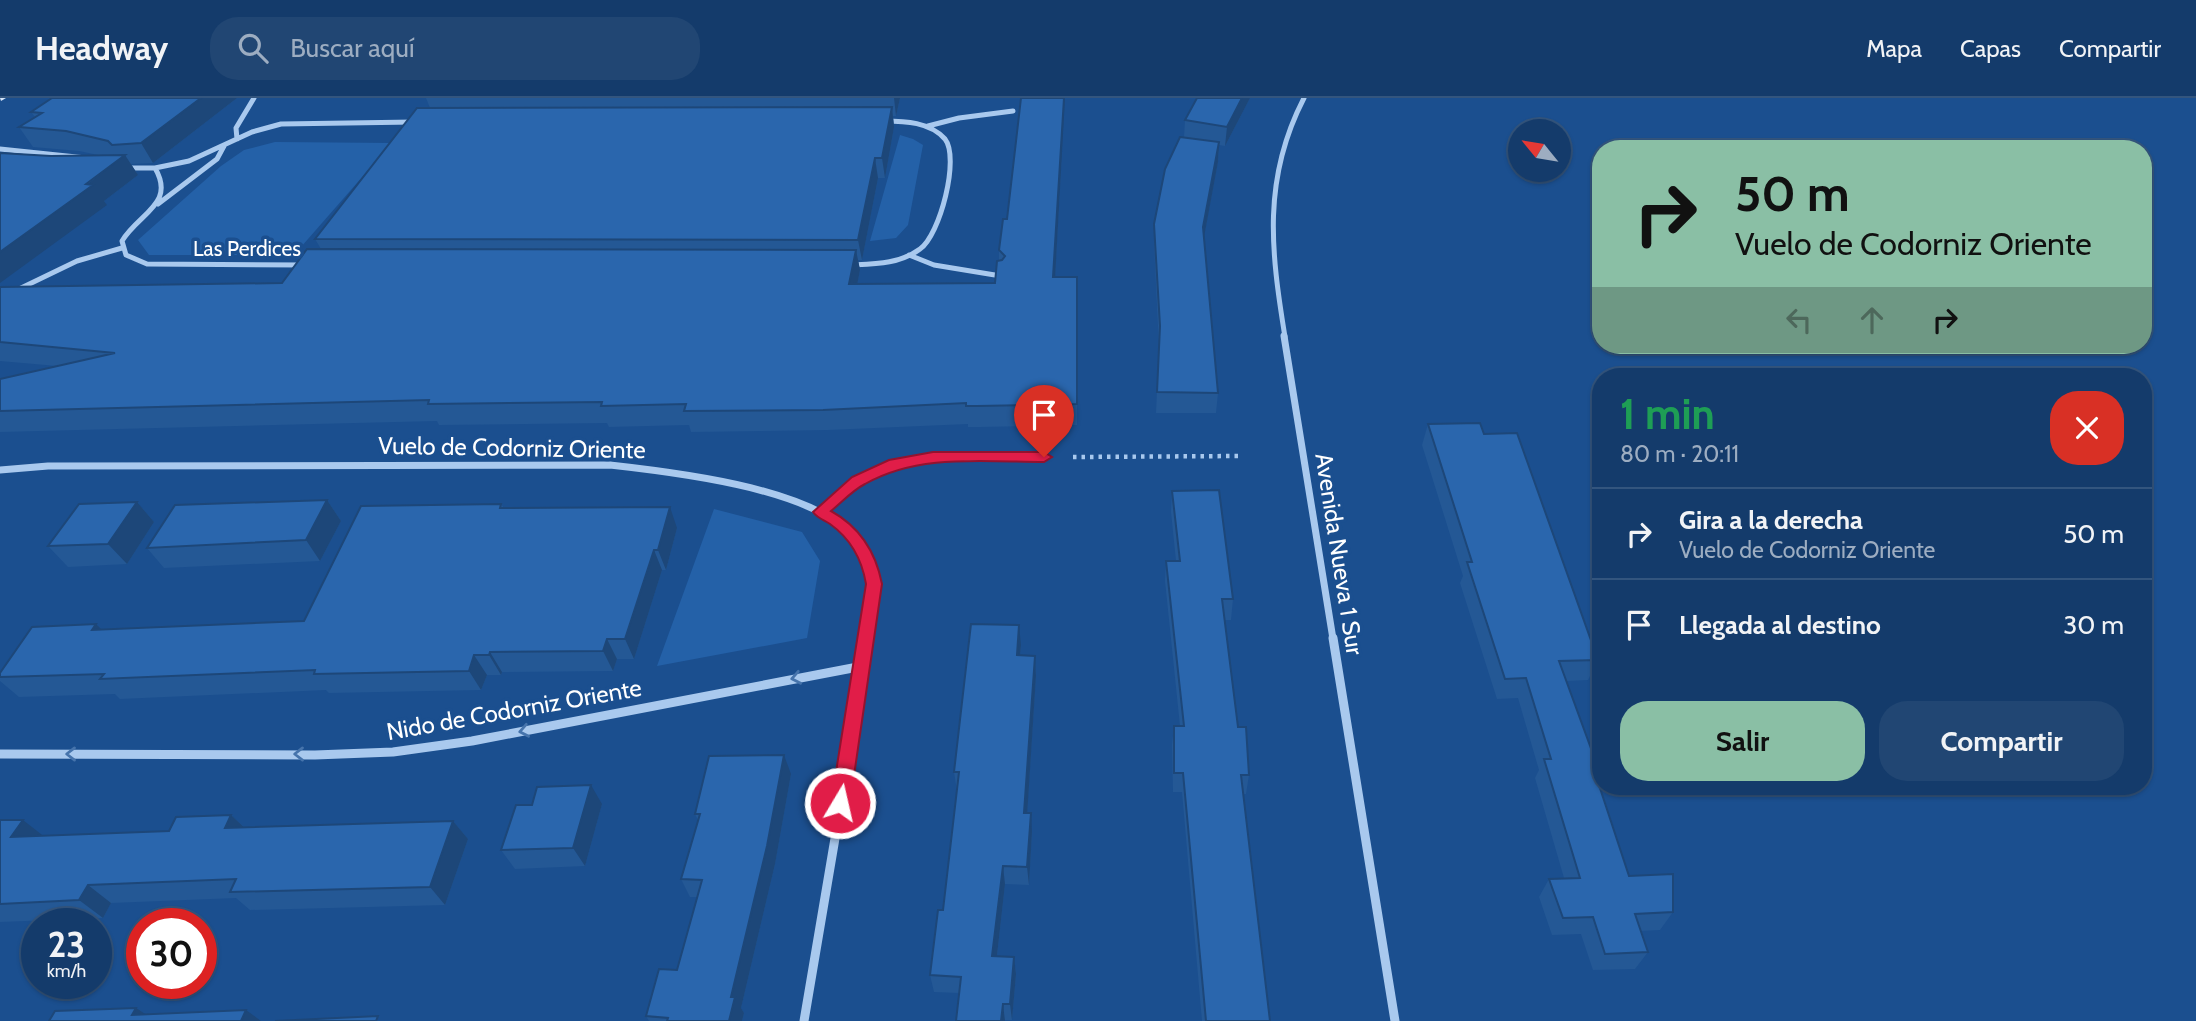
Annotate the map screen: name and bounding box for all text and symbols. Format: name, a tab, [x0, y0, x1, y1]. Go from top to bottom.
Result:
search box	[210, 17, 700, 80]
text: Headway	[35, 28, 168, 68]
icon: search	[234, 29, 272, 67]
text: Buscar aquí	[290, 32, 414, 64]
text: Mapa	[1866, 34, 1922, 63]
text: Capas	[1960, 34, 2021, 63]
text: Compartir	[2059, 34, 2161, 63]
north arrow	[1508, 119, 1572, 182]
map controls	[1508, 119, 1571, 182]
text: 50 m	[1735, 164, 1850, 223]
icon: right	[1620, 168, 1711, 259]
text: Vuelo de Codorniz Oriente	[1735, 224, 2092, 263]
street label: Las Perdices	[193, 236, 301, 261]
icon: left	[1780, 301, 1818, 339]
icon: ahead	[1853, 301, 1891, 339]
icon: right	[1926, 301, 1964, 339]
pin	[1014, 385, 1074, 457]
text: 1 min	[1620, 388, 1715, 440]
button: close	[2050, 391, 2124, 465]
icon: arrive	[1025, 396, 1063, 434]
street label: Vuelo de Codorniz Oriente	[378, 431, 646, 464]
text: 80 m · 20:11	[1620, 440, 1739, 468]
street label: Avenida Nueva 1 Sur	[1309, 451, 1370, 657]
text: Gira a la derecha	[1679, 504, 1863, 536]
icon: right	[1620, 515, 1658, 553]
text: 50 m	[2063, 518, 2124, 550]
text: Vuelo de Codorniz Oriente	[1679, 536, 1935, 564]
icon: arrive	[1620, 606, 1658, 644]
text: Llegada al destino	[1679, 609, 1881, 641]
text: 30 m	[2063, 609, 2124, 641]
one-way arrow	[790, 670, 802, 685]
street label: Nido de Codorniz Oriente	[384, 673, 644, 746]
button: Salir	[1620, 701, 1865, 781]
button: Compartir	[1879, 701, 2124, 781]
one-way arrow	[518, 723, 530, 738]
one-way arrow	[65, 746, 76, 762]
one-way arrow	[293, 747, 304, 762]
position arrow	[803, 766, 877, 840]
speed limit sign: 30	[126, 908, 217, 999]
text: 23	[48, 923, 85, 966]
text: km/h	[47, 960, 86, 982]

